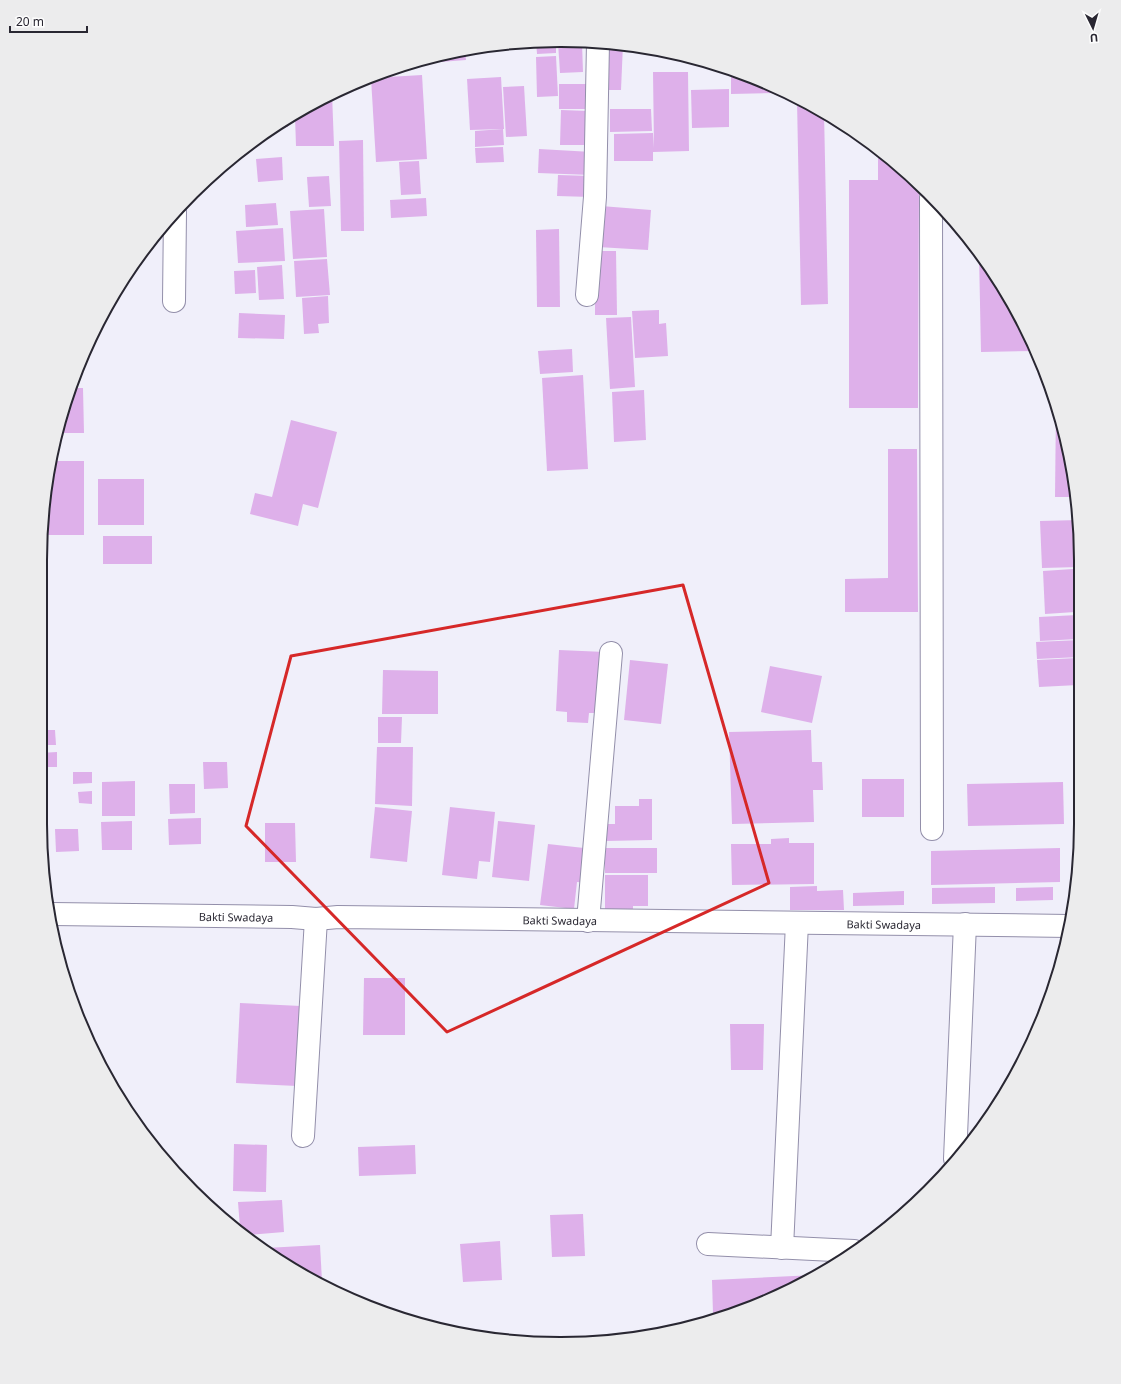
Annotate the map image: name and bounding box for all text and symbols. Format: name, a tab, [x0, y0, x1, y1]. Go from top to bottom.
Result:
scale bar	[10, 8, 87, 34]
north arrow	[1073, 8, 1113, 48]
text: 20 m	[16, 13, 44, 30]
text: U	[1089, 31, 1099, 46]
street label: Bakti Swadaya	[199, 908, 273, 924]
street label: Bakti Swadaya	[522, 912, 597, 928]
street label: Bakti Swadaya	[846, 916, 921, 932]

